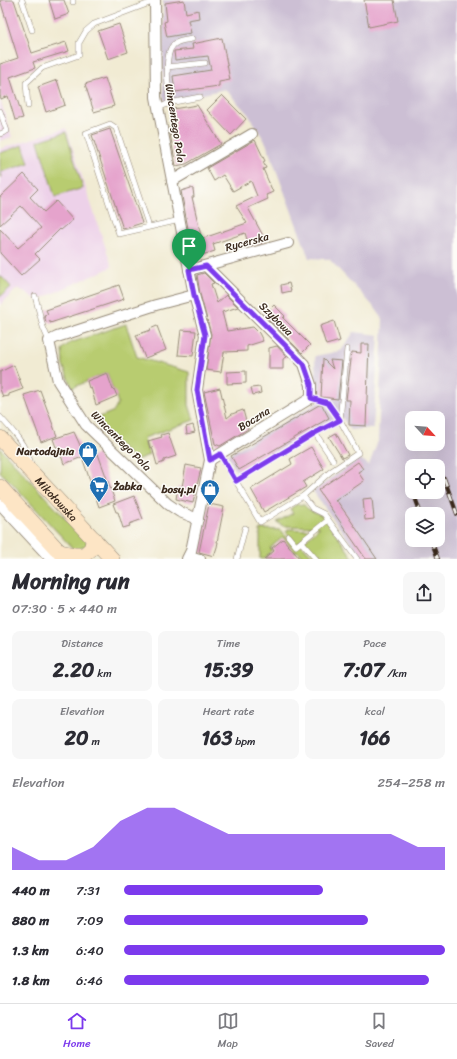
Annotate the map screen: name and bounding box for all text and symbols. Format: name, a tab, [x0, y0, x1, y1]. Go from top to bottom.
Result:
street label: Wincentego Pola	[159, 82, 191, 164]
street label: Rycerska	[223, 227, 271, 257]
pin	[172, 229, 206, 270]
icon: arrive	[178, 235, 200, 257]
street label: Szybowa	[254, 297, 298, 341]
street label: Boczna	[234, 401, 274, 436]
street label: Wincentego Pola	[86, 406, 156, 476]
north arrow	[405, 411, 445, 451]
map controls	[405, 411, 445, 547]
shop icon: Nartodajnia	[77, 440, 99, 468]
place label: Nartodajnia	[16, 442, 74, 461]
button: locate	[405, 459, 445, 499]
street label: Mikołowska	[30, 472, 83, 526]
supermarket icon: Żabka	[88, 475, 110, 503]
place label: Żabka	[112, 477, 142, 496]
shop icon: bosy.pl	[199, 478, 221, 506]
place label: bosy.pl	[160, 480, 197, 499]
button: layers	[405, 507, 445, 547]
text: Morning run	[12, 562, 130, 601]
button: share	[403, 572, 445, 614]
text: 07:30 · 5 × 440 m	[12, 597, 117, 620]
text: Distance	[61, 634, 103, 653]
text: Time	[217, 634, 240, 653]
text: Pace	[363, 634, 386, 653]
text: 2.20	[53, 653, 94, 688]
text: 15:39	[203, 653, 254, 688]
text: 7:07	[343, 653, 384, 688]
text: km	[94, 664, 112, 683]
text: /km	[384, 664, 407, 683]
text: Elevation	[60, 702, 104, 721]
text: Heart rate	[203, 702, 254, 721]
text: kcal	[365, 702, 385, 721]
text: 20	[64, 721, 89, 756]
text: 163	[201, 721, 232, 756]
text: 166	[359, 721, 390, 756]
text: m	[89, 732, 100, 751]
text: bpm	[232, 732, 256, 751]
text: Elevation	[12, 771, 65, 794]
text: 254–258 m	[377, 771, 445, 794]
text: 440 m	[12, 879, 50, 902]
text: 7:31	[76, 879, 100, 902]
text: 880 m	[12, 909, 49, 932]
text: 7:09	[76, 909, 104, 932]
text: 1.3 km	[12, 939, 49, 962]
text: 6:40	[76, 939, 104, 962]
text: 1.8 km	[12, 969, 50, 992]
text: 6:46	[76, 969, 103, 992]
tab: Home	[63, 1010, 91, 1053]
tab: Map	[217, 1010, 239, 1053]
tab: Saved	[365, 1010, 394, 1053]

